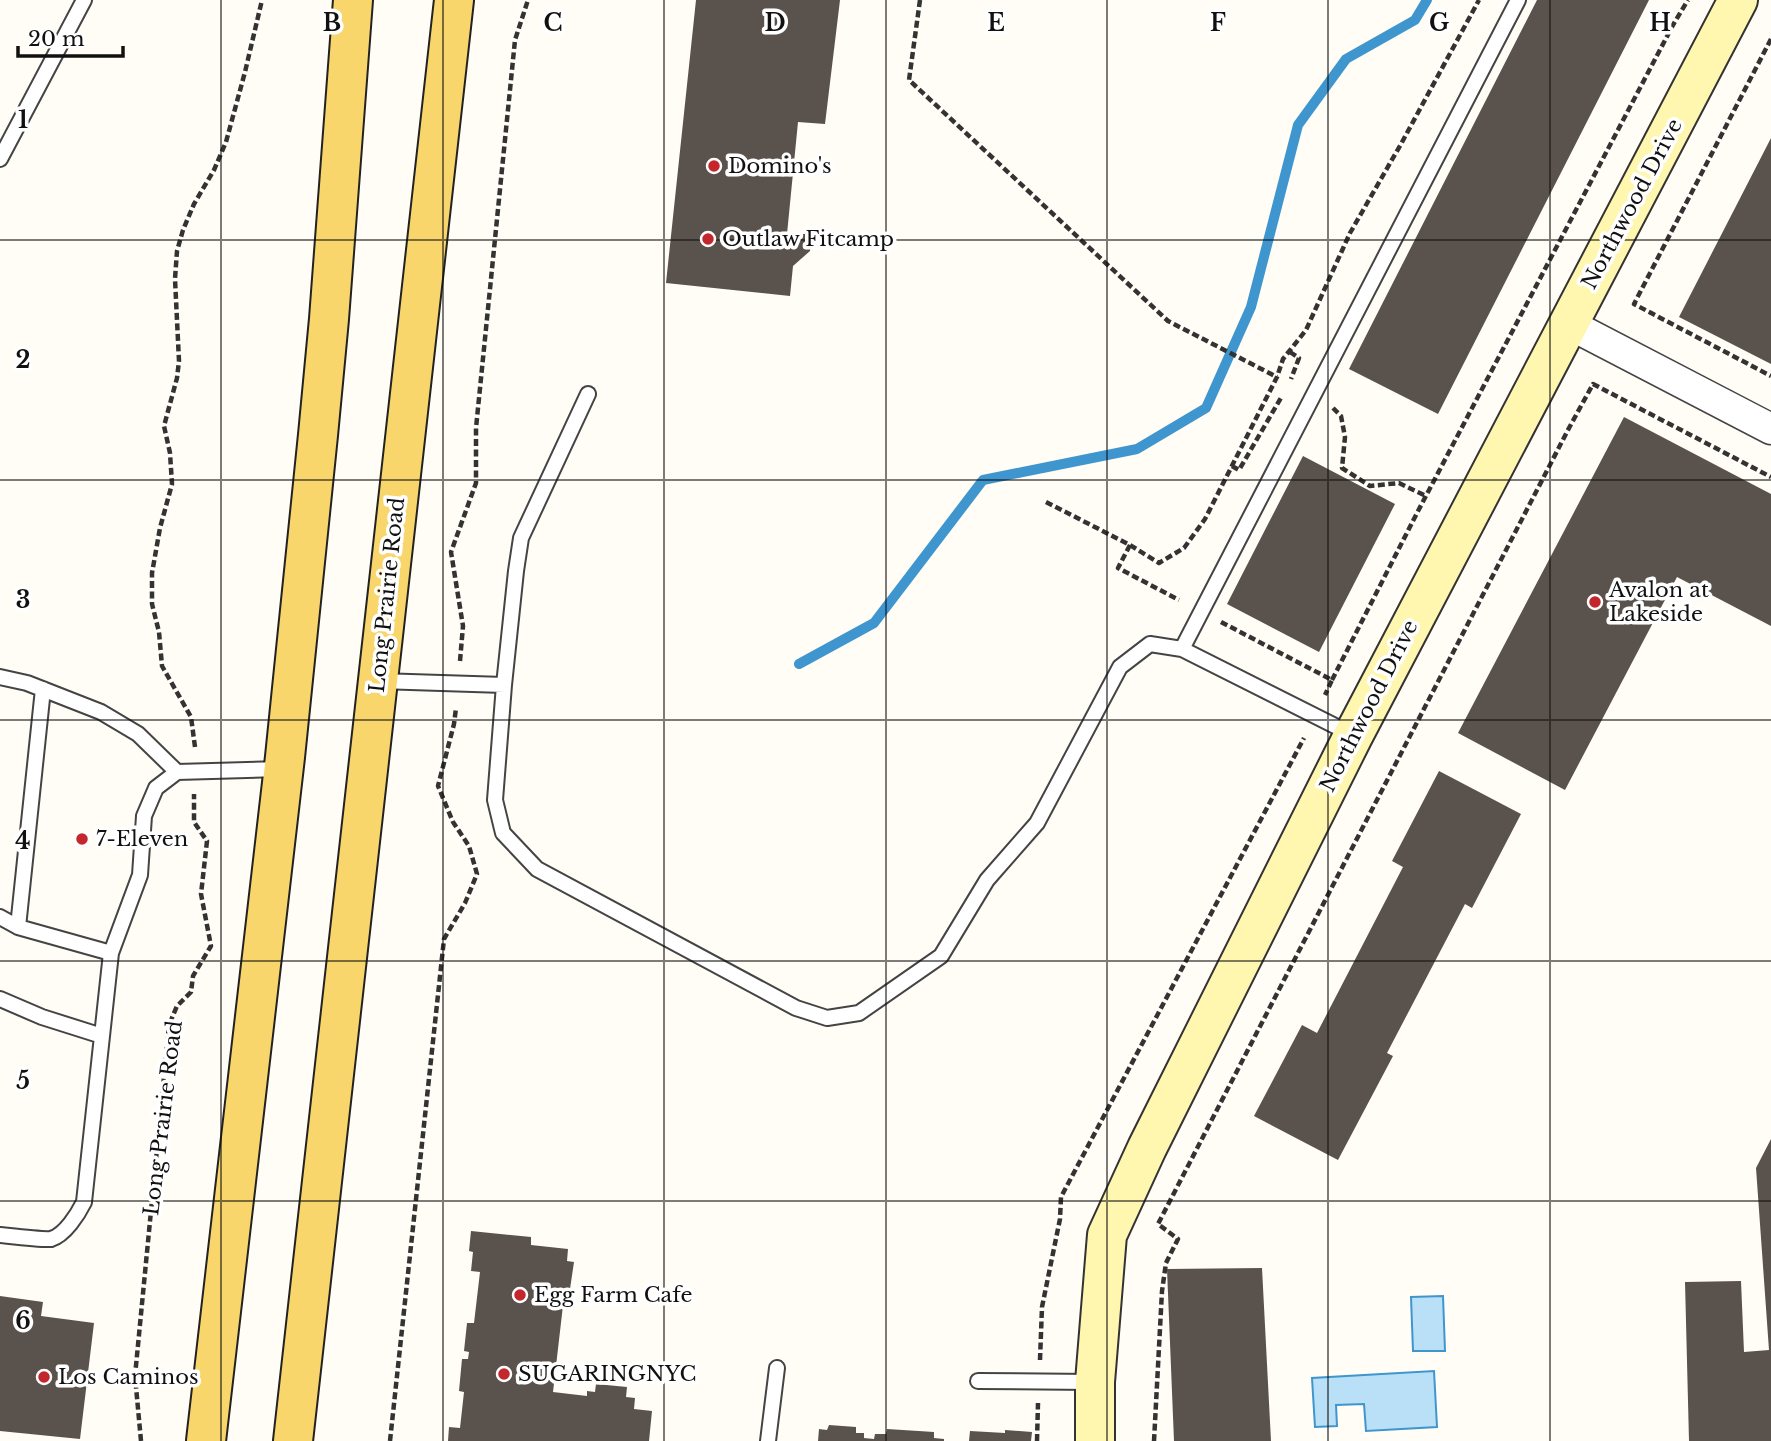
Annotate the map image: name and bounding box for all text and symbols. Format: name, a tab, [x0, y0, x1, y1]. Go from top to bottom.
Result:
text: B	[323, 9, 341, 37]
text: C	[544, 9, 562, 37]
text: D	[764, 9, 786, 37]
text: E	[987, 9, 1005, 37]
text: F	[1210, 9, 1226, 37]
text: G	[1429, 9, 1449, 37]
text: H	[1649, 9, 1671, 37]
scale bar	[18, 14, 122, 58]
text: 20 m	[28, 26, 85, 52]
text: 1	[18, 106, 28, 134]
street label: Northwood Drive	[1576, 114, 1688, 294]
place label: Domino's	[728, 153, 832, 179]
marker: Domino's	[706, 158, 722, 174]
place label: Outlaw Fitcamp	[722, 226, 894, 252]
marker: Outlaw Fitcamp	[700, 231, 716, 247]
text: 2	[16, 346, 30, 374]
street label: Long Prairie Road	[364, 496, 410, 694]
place label: Avalon at Lakeside	[1608, 577, 1709, 627]
text: 3	[16, 586, 30, 614]
marker: Avalon at Lakeside	[1587, 594, 1603, 610]
street label: Northwood Drive	[1314, 616, 1424, 796]
place label: 7-Eleven	[96, 826, 188, 852]
text: 4	[15, 827, 31, 855]
marker: 7-Eleven	[74, 831, 90, 847]
street label: Long Prairie Road	[138, 1019, 188, 1217]
text: 5	[16, 1067, 30, 1095]
place label: Egg Farm Cafe	[534, 1282, 693, 1308]
marker: Egg Farm Cafe	[512, 1287, 528, 1303]
text: 6	[15, 1307, 31, 1335]
place label: SUGARINGNYC	[518, 1361, 696, 1387]
place label: Los Caminos	[58, 1364, 198, 1390]
marker: SUGARINGNYC	[496, 1366, 512, 1382]
marker: Los Caminos	[36, 1369, 52, 1385]

